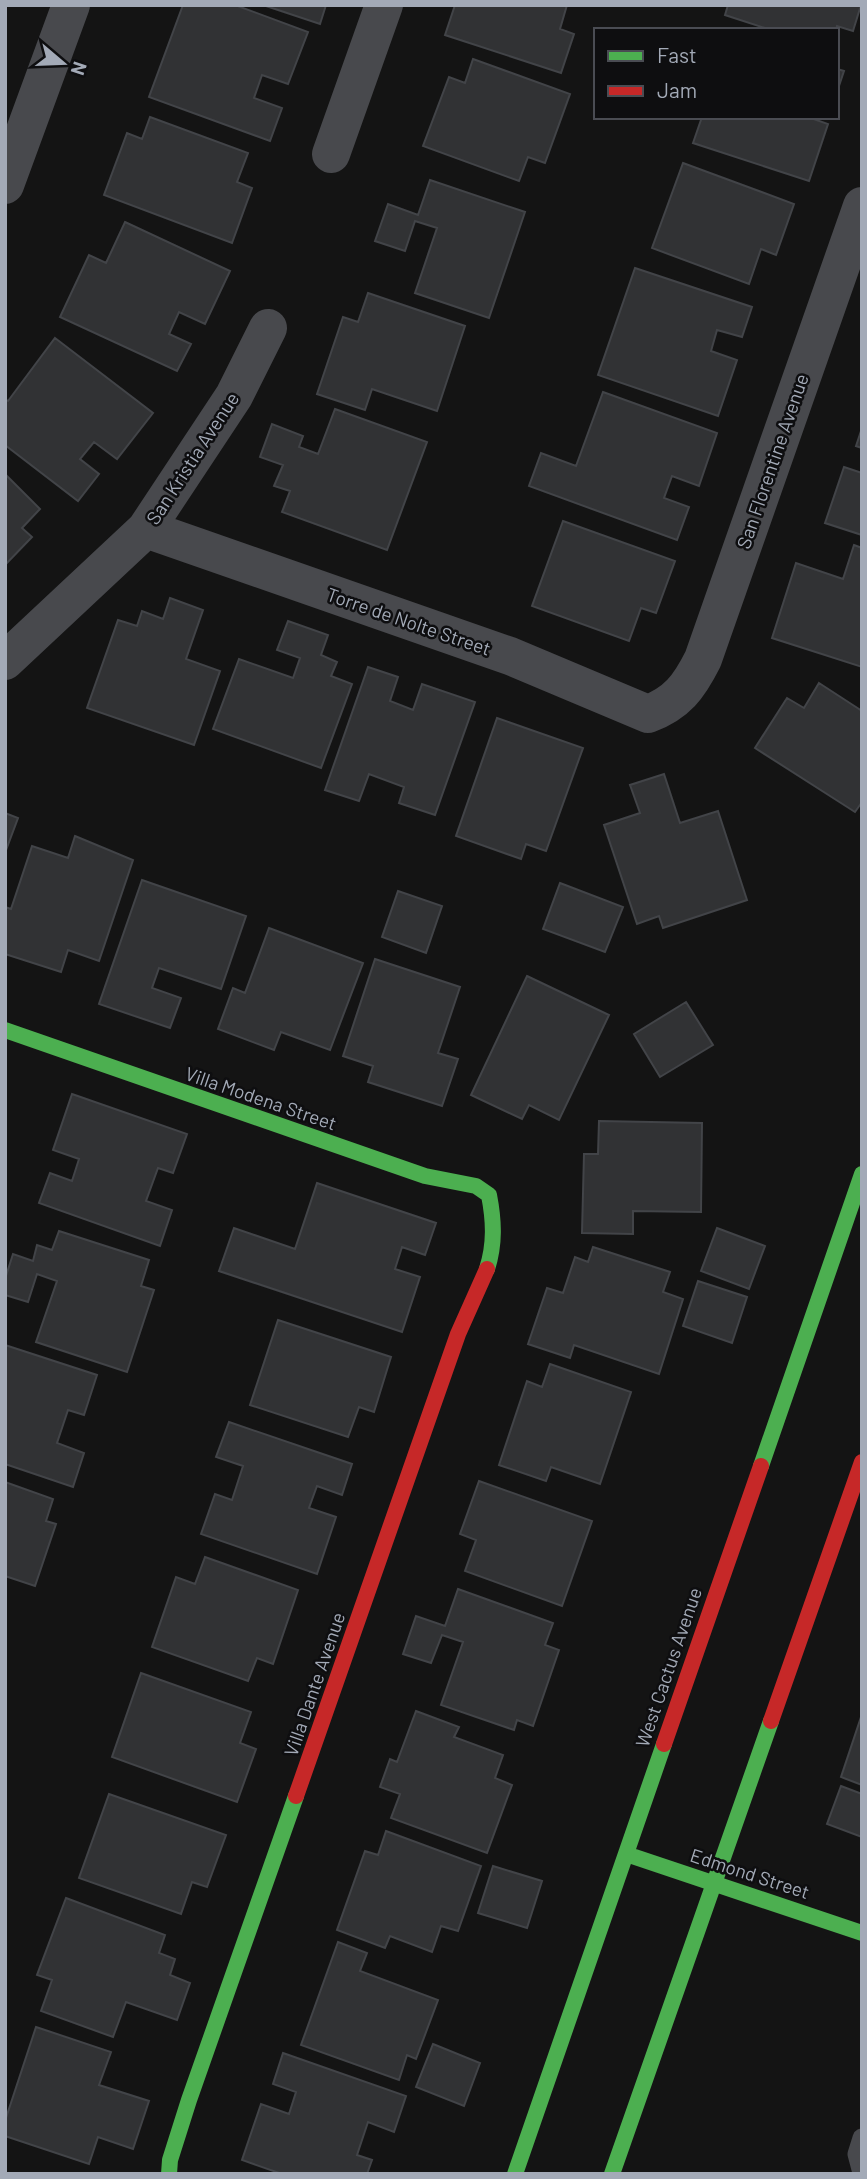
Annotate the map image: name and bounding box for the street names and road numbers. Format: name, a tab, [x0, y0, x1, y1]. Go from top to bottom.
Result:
street label: San Florentine Avenue	[731, 370, 813, 552]
street label: San Kristia Avenue	[141, 388, 243, 528]
street label: Torre de Nolte Street	[324, 582, 494, 660]
street label: Villa Modena Street	[182, 1061, 340, 1135]
street label: West Cactus Avenue	[630, 1584, 706, 1750]
street label: Villa Dante Avenue	[279, 1609, 349, 1759]
street label: Edmond Street	[687, 1843, 813, 1903]

